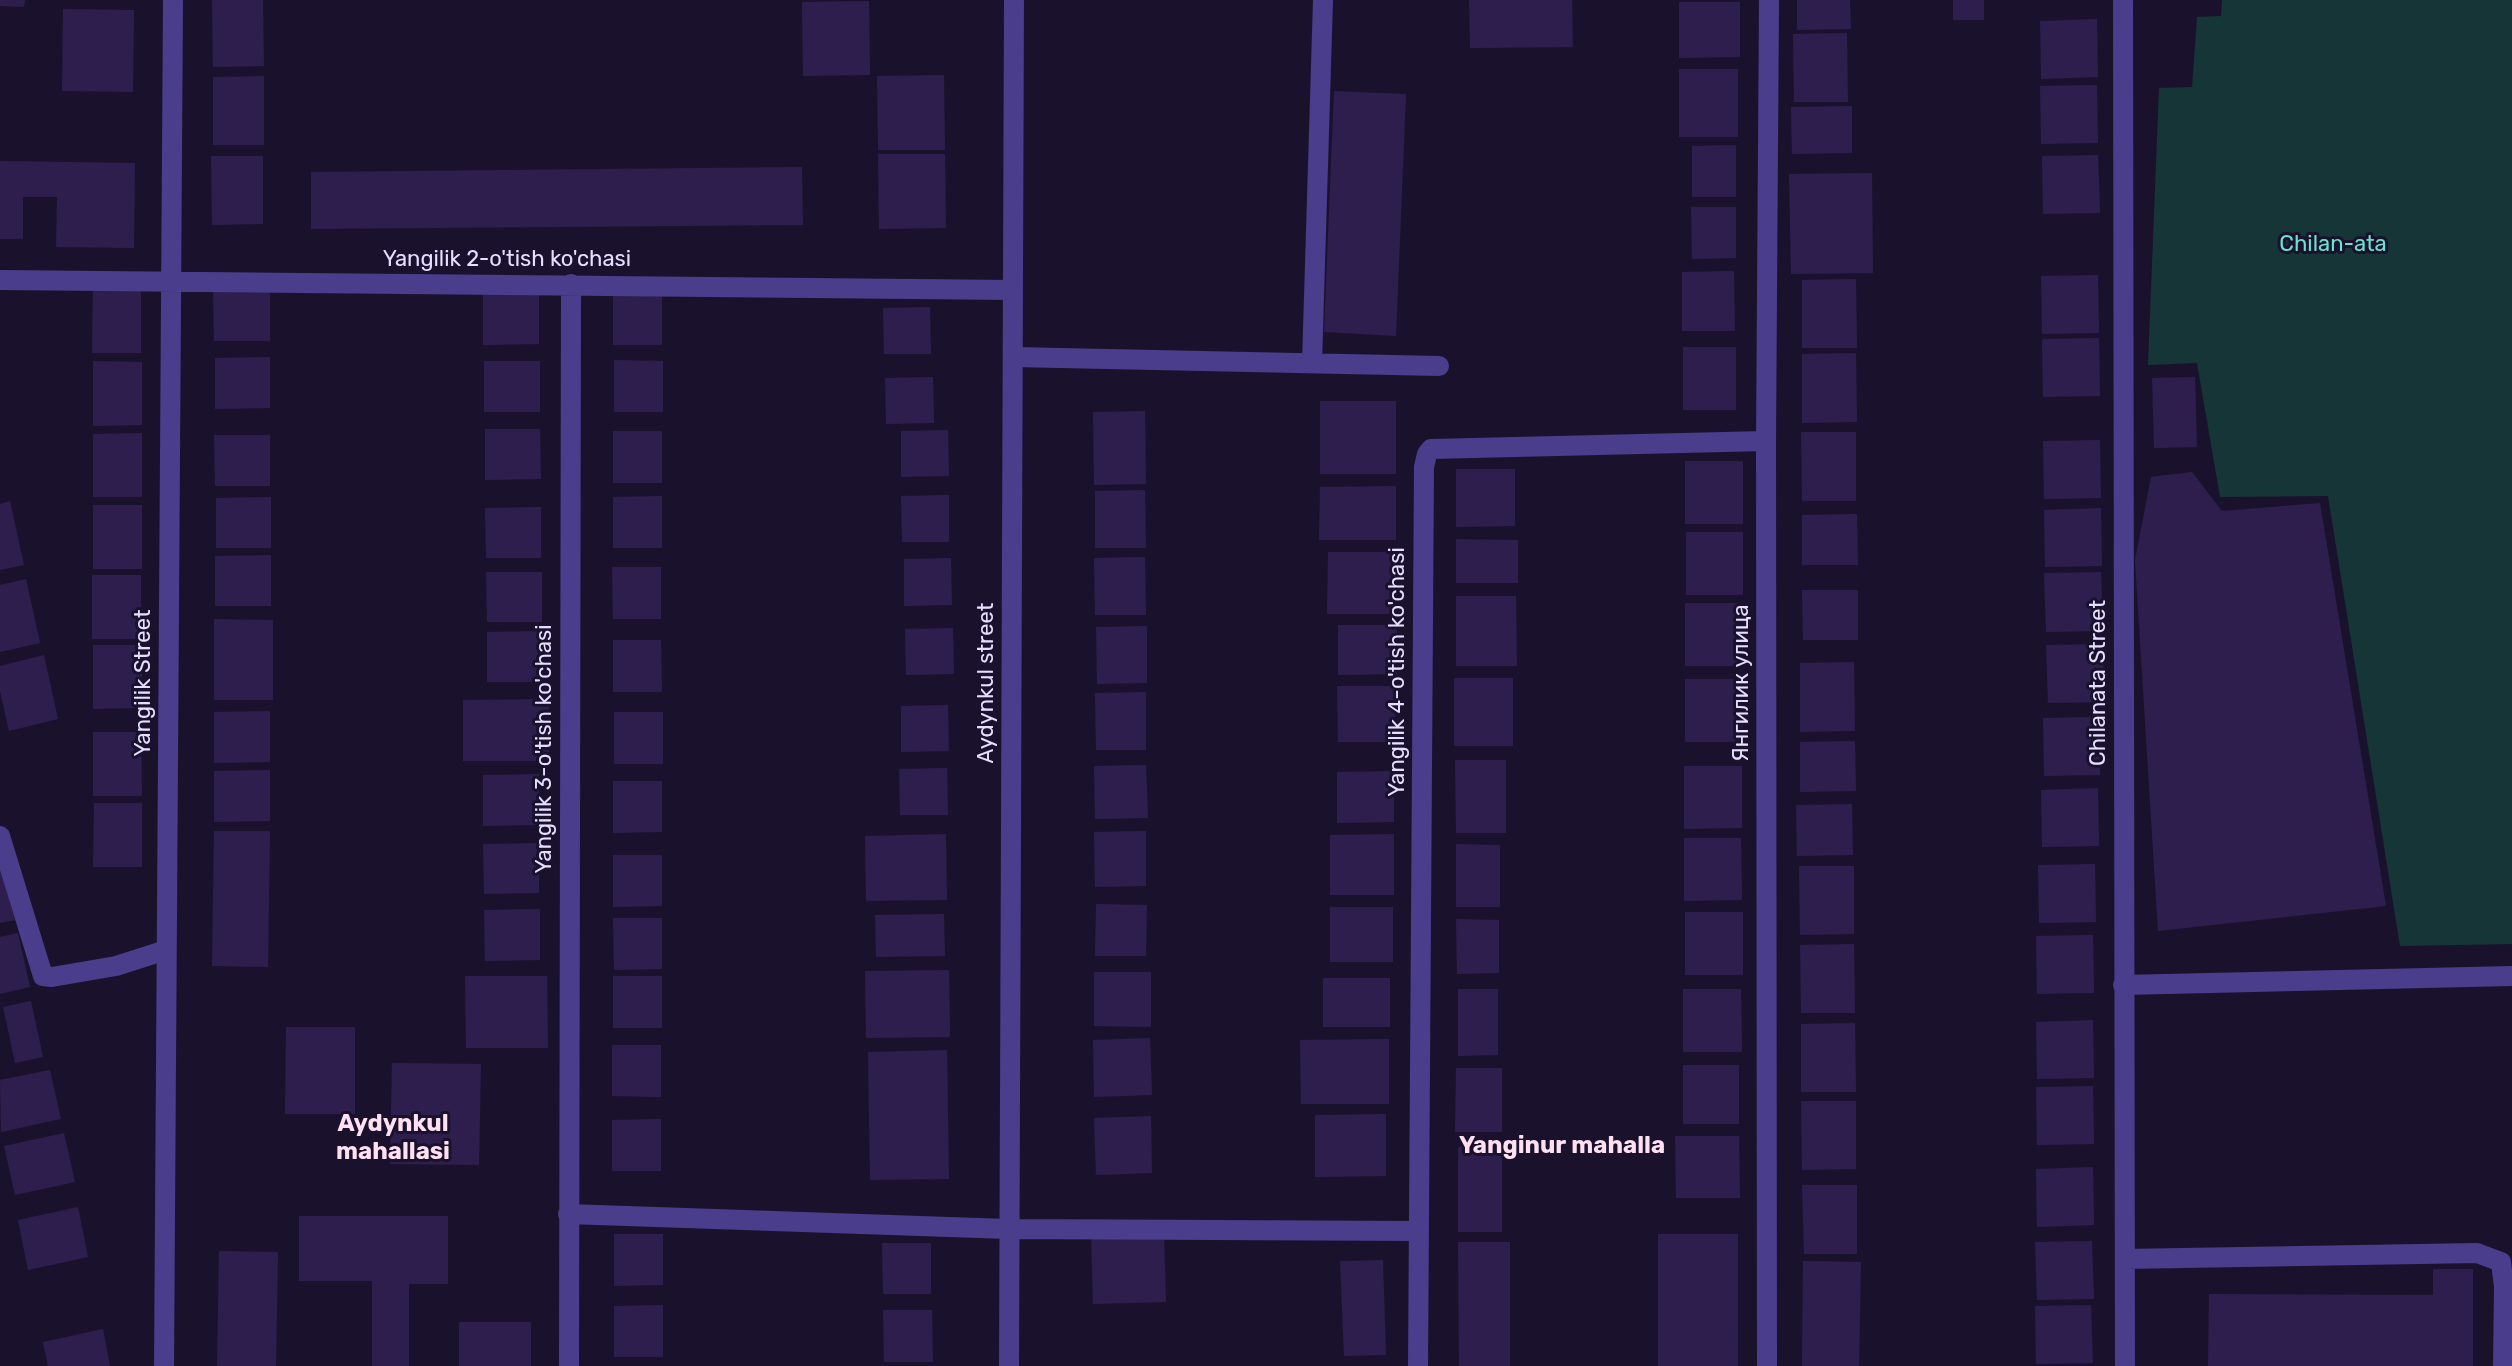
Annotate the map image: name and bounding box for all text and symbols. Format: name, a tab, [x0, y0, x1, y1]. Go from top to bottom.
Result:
park label: Chilan-ata	[2279, 232, 2387, 258]
street label: Yangilik 2-o'tish ko'chasi	[383, 247, 631, 273]
street label: Yangilik 4-o'tish ko'chasi	[1385, 547, 1411, 797]
street label: Chilanata Street	[2086, 600, 2112, 766]
street label: Aydynkul street	[974, 603, 1000, 763]
street label: Янгилик улица	[1729, 604, 1755, 762]
street label: Yangilik Street	[131, 609, 157, 757]
street label: Yangilik 3-o'tish ko'chasi	[532, 624, 558, 874]
district label: Aydynkul mahallasi	[336, 1110, 450, 1166]
district label: Yanginur mahalla	[1459, 1132, 1665, 1160]

